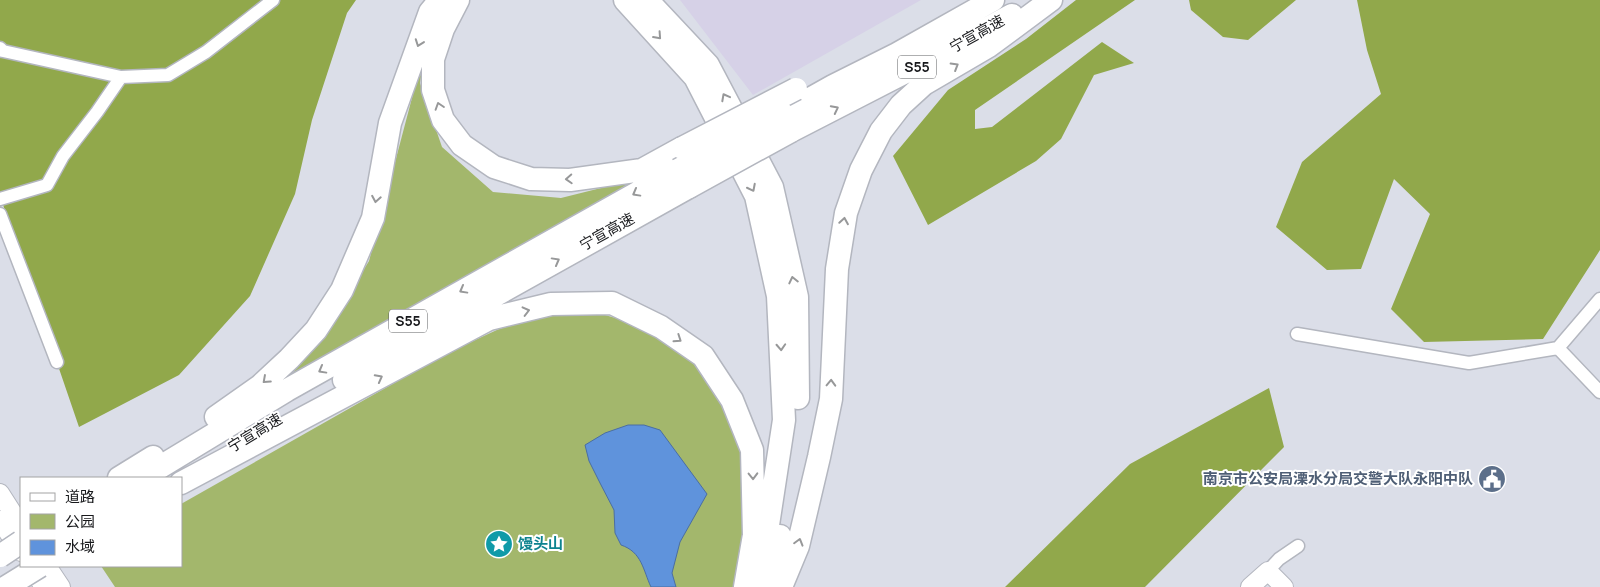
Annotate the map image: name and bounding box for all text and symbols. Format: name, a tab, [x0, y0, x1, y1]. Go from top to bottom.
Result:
street label: 宁宣高速	[945, 10, 1008, 57]
one-way arrow	[652, 30, 661, 39]
one-way arrow	[415, 38, 425, 47]
road number: S55	[898, 56, 936, 78]
one-way arrow	[950, 62, 959, 72]
one-way arrow	[721, 93, 731, 102]
one-way arrow	[434, 102, 444, 110]
one-way arrow	[829, 105, 838, 115]
one-way arrow	[565, 174, 573, 185]
one-way arrow	[746, 183, 756, 192]
one-way arrow	[632, 187, 641, 197]
one-way arrow	[372, 195, 382, 204]
street label: 宁宣高速	[575, 208, 638, 255]
one-way arrow	[839, 217, 849, 225]
one-way arrow	[550, 257, 559, 267]
one-way arrow	[788, 276, 799, 285]
one-way arrow	[460, 284, 469, 294]
one-way arrow	[521, 306, 530, 317]
road number: S55	[389, 310, 427, 332]
one-way arrow	[672, 333, 682, 342]
one-way arrow	[775, 343, 786, 351]
one-way arrow	[318, 364, 327, 374]
one-way arrow	[263, 374, 272, 383]
one-way arrow	[373, 374, 382, 384]
one-way arrow	[826, 379, 837, 387]
street label: 宁宣高速	[224, 408, 286, 457]
public building icon: 南京市公安局溧水分局交警大队永阳中队	[1477, 464, 1507, 494]
place label: 南京市公安局溧水分局交警大队永阳中队	[1203, 468, 1473, 489]
one-way arrow	[747, 472, 758, 480]
legend	[20, 477, 182, 567]
text: 道路	[65, 486, 95, 507]
text: 公园	[65, 511, 95, 532]
place icon: 馒头山	[484, 529, 514, 559]
place label: 馒头山	[518, 533, 563, 554]
text: 水域	[65, 536, 95, 557]
one-way arrow	[793, 537, 804, 546]

